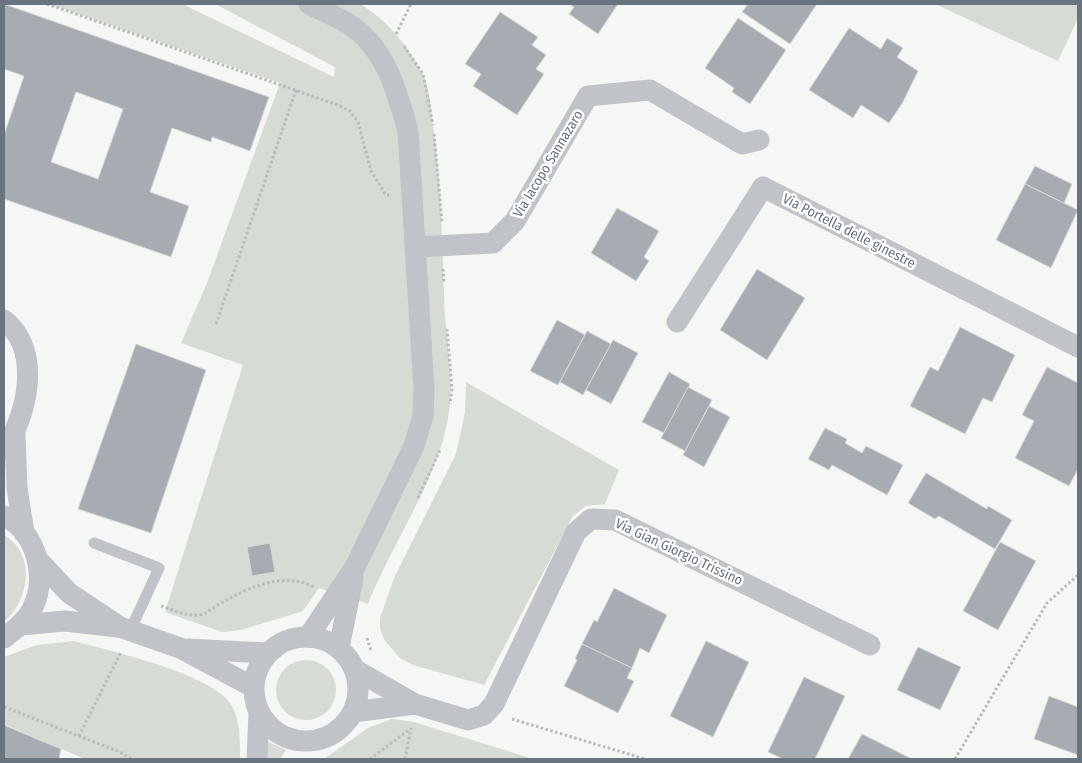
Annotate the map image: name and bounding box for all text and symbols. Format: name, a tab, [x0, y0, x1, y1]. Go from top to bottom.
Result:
street label: Via Iacopo Sannazaro	[509, 107, 587, 221]
street label: Via Portella delle ginestre	[780, 190, 918, 272]
street label: Via Gian Giorgio Trissino	[613, 515, 745, 589]

